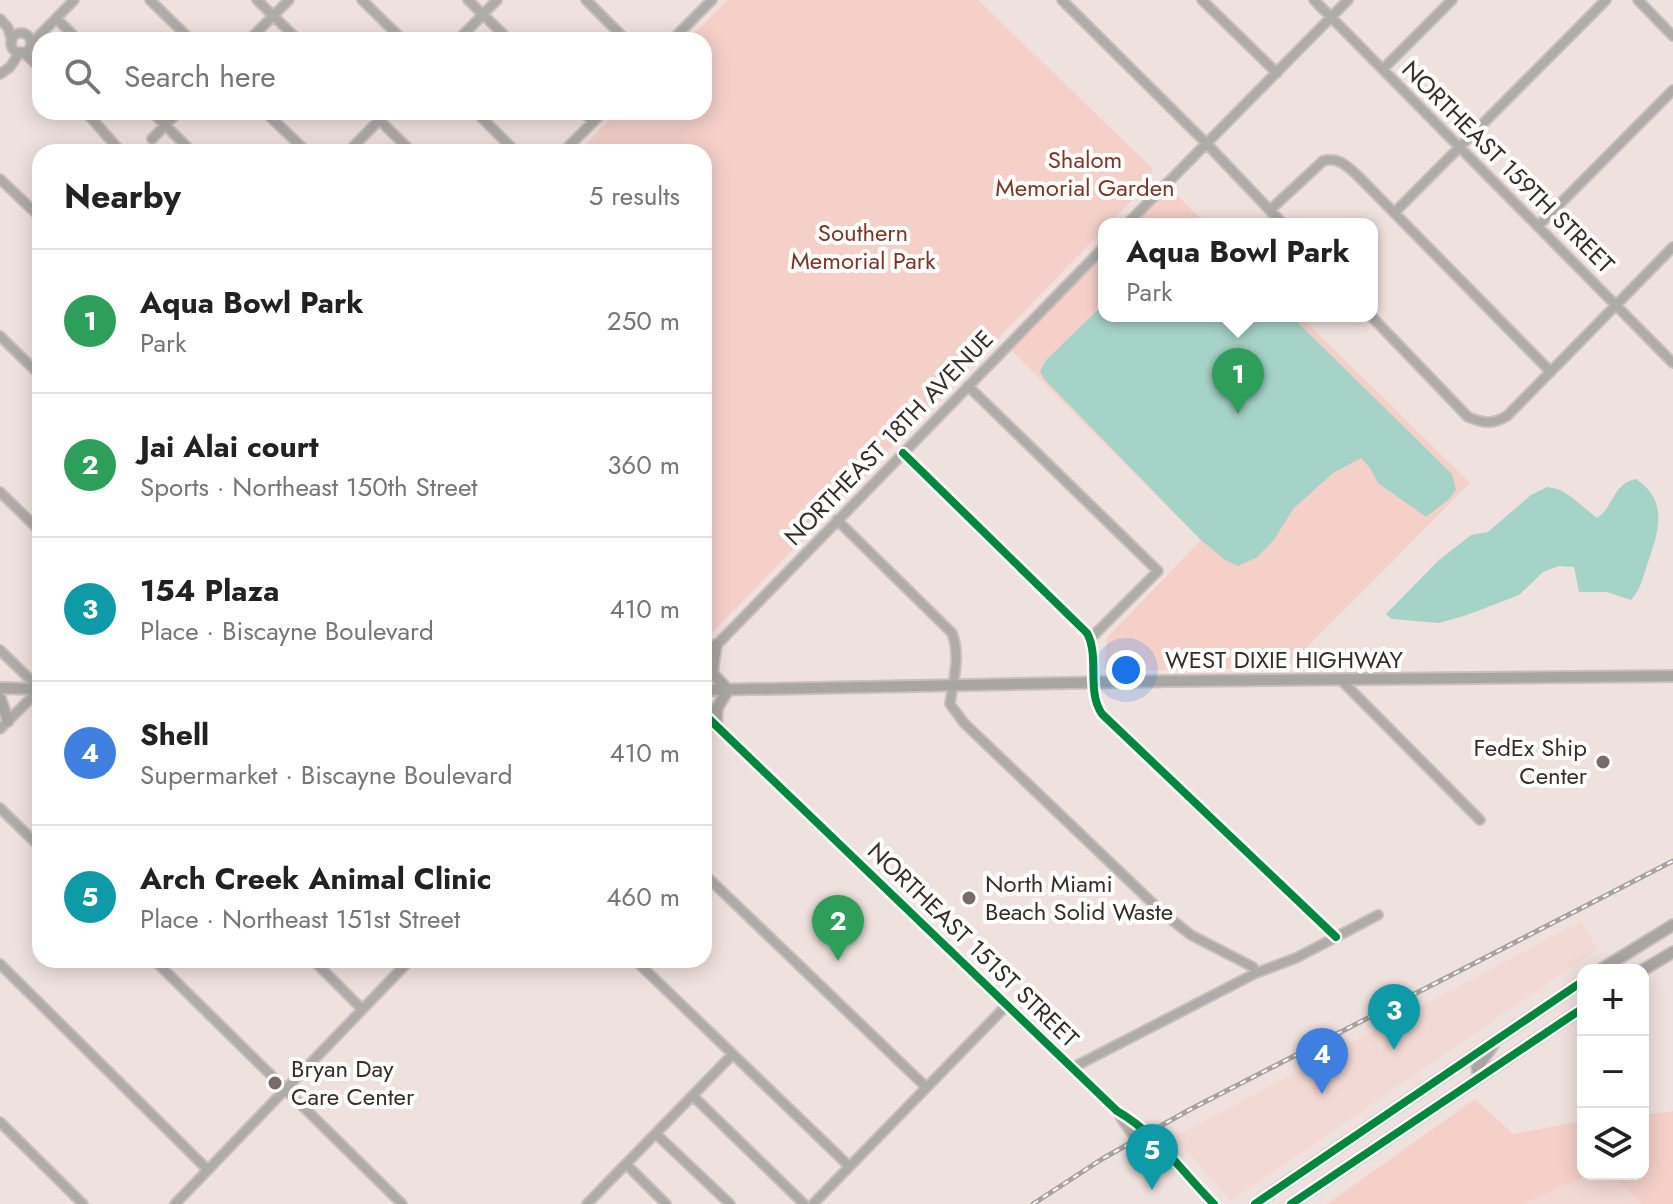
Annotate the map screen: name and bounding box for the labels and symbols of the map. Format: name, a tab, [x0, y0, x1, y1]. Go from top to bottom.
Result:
street label: NORTHEAST 159TH STREET	[1394, 52, 1623, 281]
park label: Shalom Memorial Garden	[995, 142, 1175, 205]
park label: Southern Memorial Park	[790, 215, 936, 278]
street label: NORTHEAST 18TH AVENUE	[776, 322, 1001, 553]
pin: 1	[1212, 348, 1264, 414]
street label: WEST DIXIE HIGHWAY	[1165, 642, 1404, 677]
your location	[1106, 650, 1146, 690]
place label: FedEx Ship Center	[1474, 730, 1588, 793]
marker: FedEx Ship Center	[1594, 753, 1612, 771]
street label: NORTHEAST 151ST STREET	[860, 834, 1087, 1055]
place label: North Miami Beach Solid Waste	[985, 866, 1173, 929]
marker: North Miami Beach Solid Waste	[960, 889, 978, 907]
pin: 2	[812, 895, 864, 961]
pin: 3	[1368, 984, 1420, 1050]
pin: 4	[1296, 1028, 1348, 1094]
place label: Bryan Day Care Center	[291, 1051, 415, 1114]
marker: Bryan Day Care Center	[266, 1074, 284, 1092]
pin: 5	[1126, 1124, 1178, 1190]

